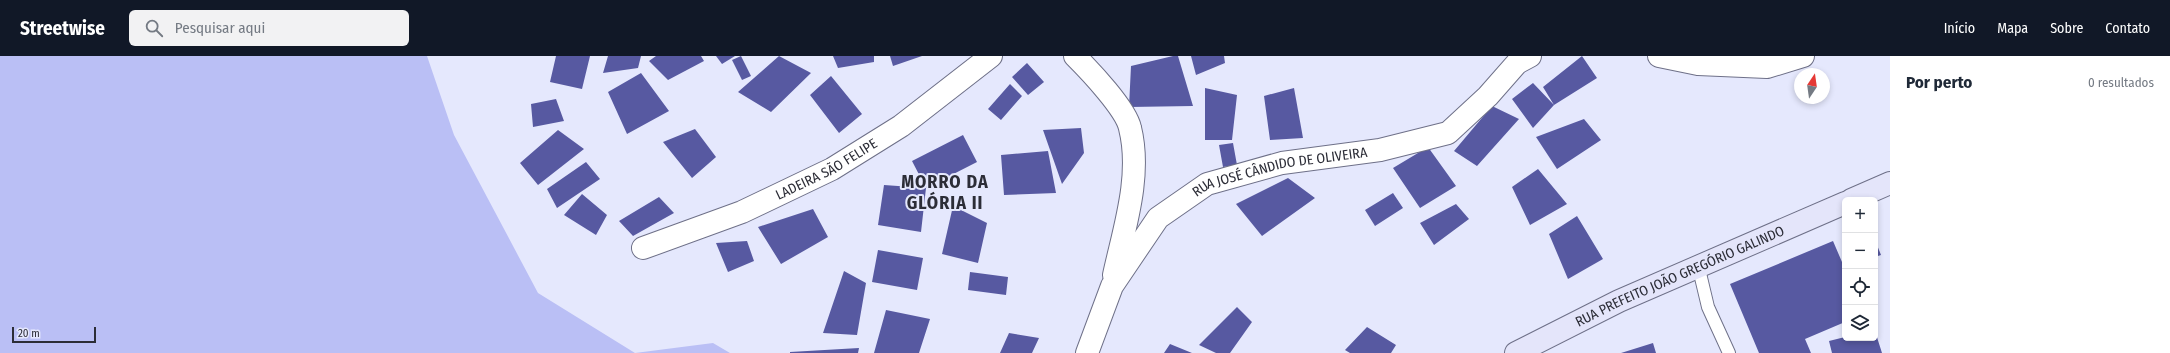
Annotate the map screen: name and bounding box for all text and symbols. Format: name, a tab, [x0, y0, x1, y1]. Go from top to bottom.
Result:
search box	[129, 10, 409, 46]
text: Streetwise	[20, 17, 105, 40]
icon: search	[143, 17, 165, 39]
text: Pesquisar aqui	[175, 19, 265, 37]
text: Início	[1944, 20, 1975, 37]
text: Mapa	[1997, 20, 2028, 37]
text: Sobre	[2050, 20, 2083, 37]
text: Contato	[2105, 20, 2150, 37]
north arrow	[1794, 68, 1830, 104]
text: Por perto	[1906, 72, 1972, 93]
text: 0 resultados	[2088, 75, 2154, 90]
street label: LADEIRA SÃO FELIPE	[773, 134, 880, 203]
street label: RUA JOSÉ CÂNDIDO DE OLIVEIRA	[1189, 143, 1369, 200]
district label: MORRO DA GLÓRIA II	[901, 171, 989, 214]
map controls	[1842, 197, 1878, 341]
button: +	[1842, 197, 1878, 233]
street label: RUA PREFEITO JOÃO GREGÓRIO GALINDO	[1572, 222, 1787, 330]
button: −	[1842, 233, 1878, 269]
button: locate	[1842, 269, 1878, 305]
button: layers	[1842, 305, 1878, 341]
scale bar	[12, 325, 96, 344]
text: 20 m	[18, 327, 40, 340]

